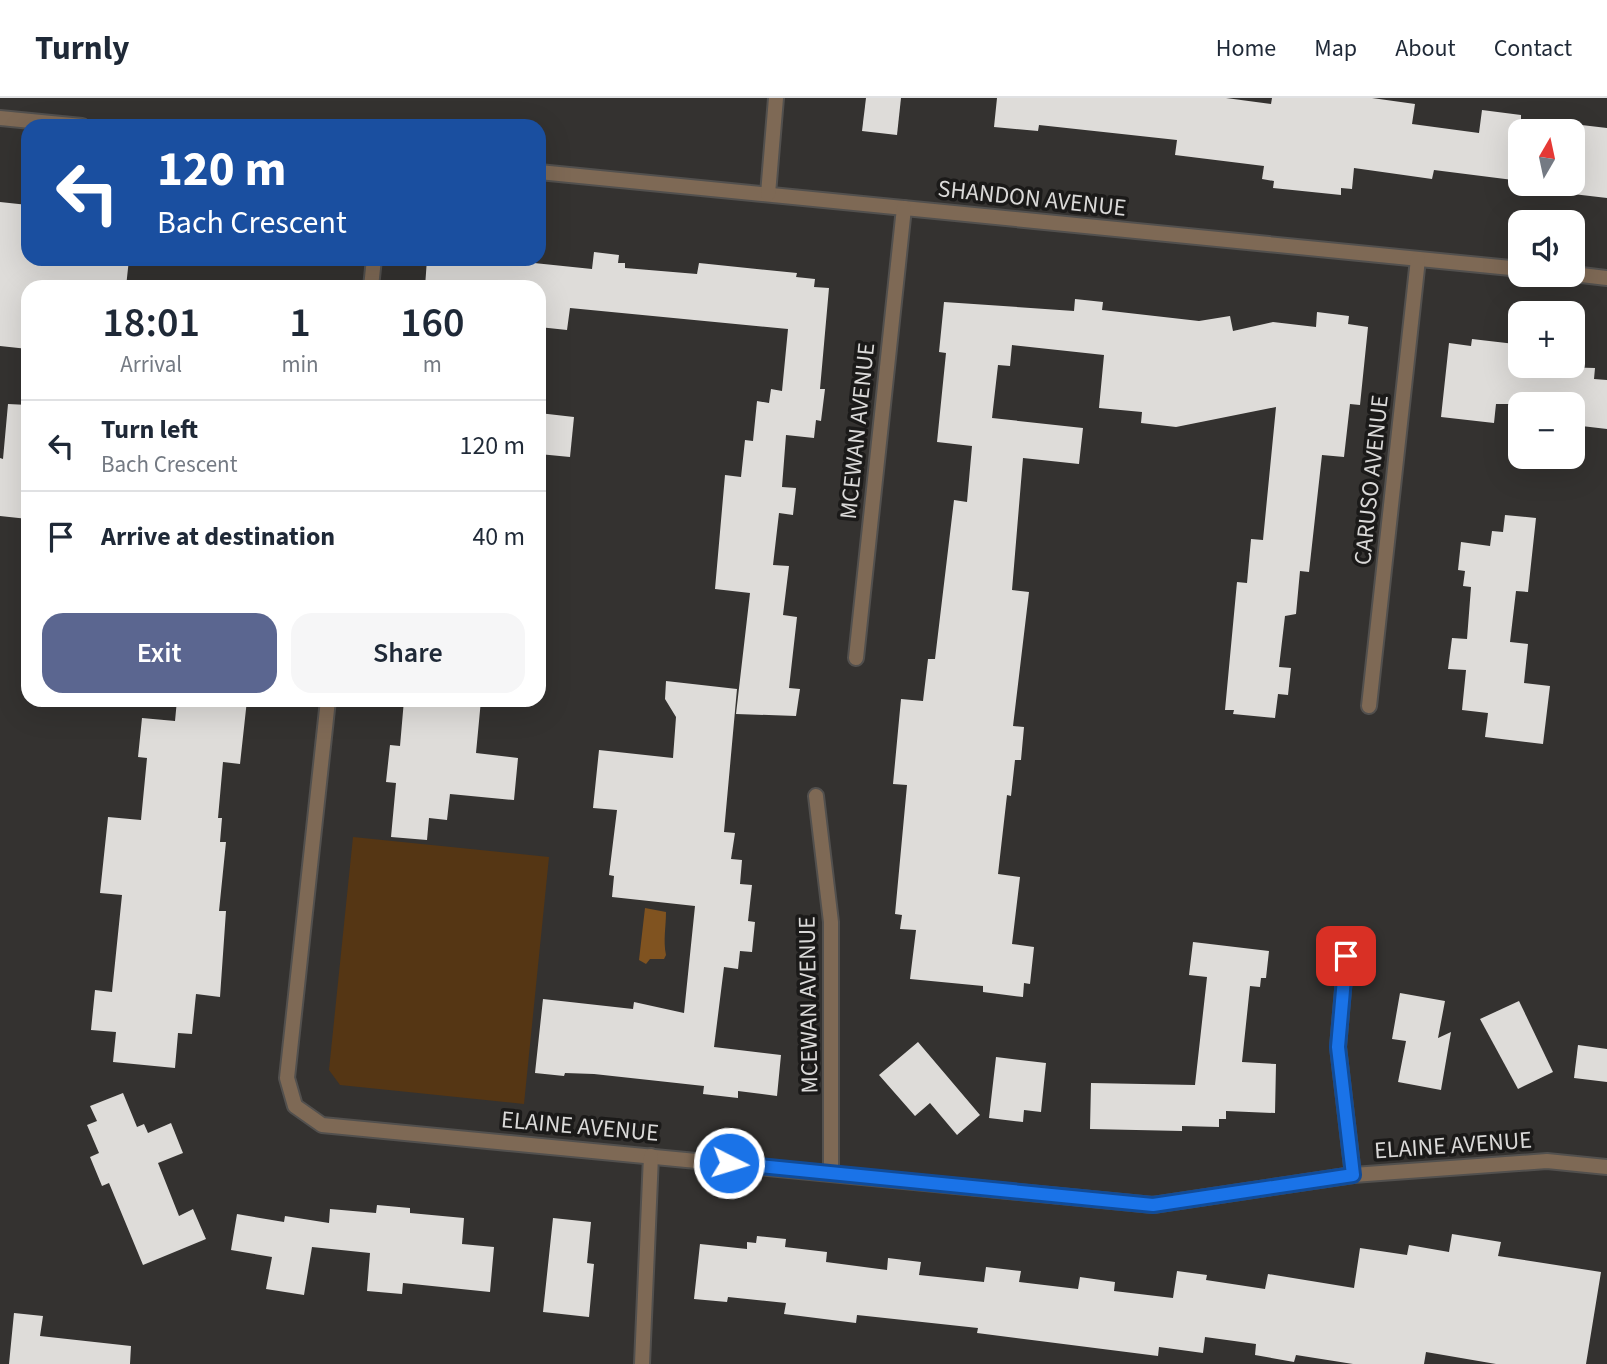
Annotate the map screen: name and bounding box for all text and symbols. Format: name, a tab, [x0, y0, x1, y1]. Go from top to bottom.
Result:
text: Turnly	[35, 25, 129, 72]
text: Home	[1216, 31, 1276, 66]
text: Map	[1314, 31, 1357, 66]
text: About	[1395, 31, 1456, 66]
text: Contact	[1494, 31, 1572, 66]
north arrow	[1508, 119, 1586, 196]
map controls	[1508, 119, 1585, 469]
text: 120 m	[157, 135, 286, 205]
icon: left	[42, 147, 133, 238]
street label: SHANDON AVENUE	[936, 171, 1128, 226]
text: Bach Crescent	[157, 200, 347, 246]
button: sound	[1508, 210, 1585, 287]
text: 18:01	[102, 293, 200, 353]
text: 1	[289, 293, 311, 353]
text: 160	[400, 293, 465, 353]
button: +	[1508, 301, 1585, 378]
street label: MCEWAN AVENUE	[831, 341, 884, 521]
text: Arrival	[120, 348, 182, 381]
text: min	[281, 348, 319, 381]
text: m	[423, 348, 442, 381]
button: −	[1508, 392, 1585, 469]
street label: CARUSO AVENUE	[1345, 393, 1398, 567]
text: Turn left	[101, 411, 198, 448]
icon: left	[42, 427, 80, 465]
text: 120 m	[459, 427, 525, 464]
text: Bach Crescent	[101, 448, 237, 481]
icon: arrive	[42, 518, 80, 556]
text: Arrive at destination	[101, 518, 335, 555]
text: 40 m	[472, 518, 525, 555]
button: Exit	[42, 613, 277, 693]
button: Share	[291, 613, 525, 693]
street label: MCEWAN AVENUE	[789, 916, 828, 1094]
pin	[1316, 926, 1376, 986]
icon: arrive	[1327, 937, 1365, 975]
street label: ELAINE AVENUE	[500, 1102, 660, 1151]
street label: ELAINE AVENUE	[1373, 1123, 1533, 1168]
position arrow	[692, 1126, 766, 1200]

